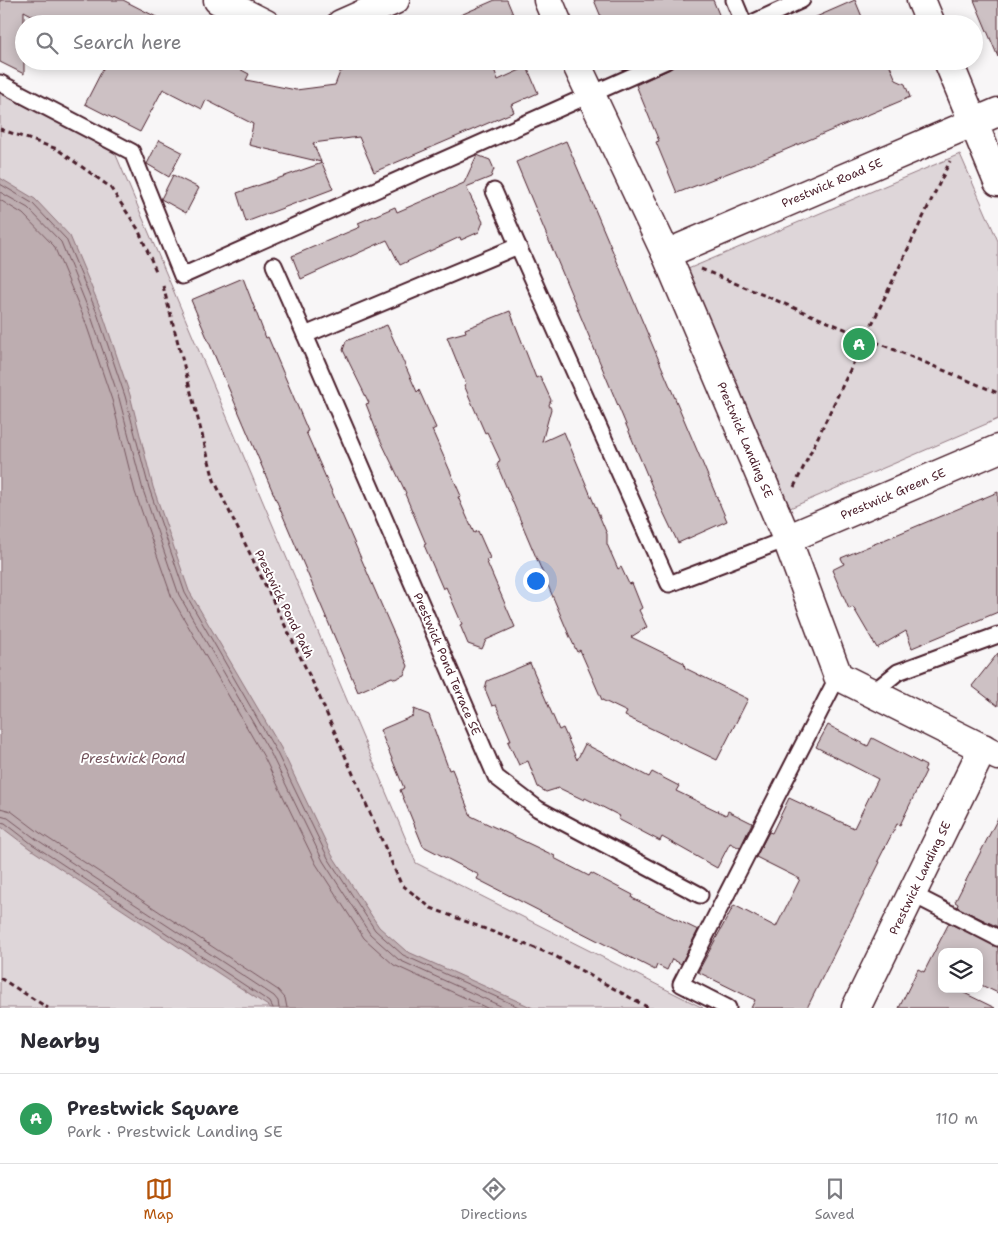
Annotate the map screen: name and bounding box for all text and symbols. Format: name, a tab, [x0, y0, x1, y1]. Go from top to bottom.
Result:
search box	[15, 15, 983, 70]
icon: search	[33, 29, 61, 57]
text: Search here	[73, 30, 182, 55]
street label: Prestwick Road SE	[779, 155, 885, 211]
pin: A	[843, 325, 875, 363]
street label: Prestwick Landing SE	[713, 380, 777, 500]
street label: Prestwick Green SE	[838, 465, 948, 523]
street label: Prestwick Pond Path	[251, 547, 317, 661]
your location	[523, 568, 549, 594]
street label: Prestwick Pond Terrace SE	[410, 590, 484, 738]
water label: Prestwick Pond	[81, 749, 185, 767]
street label: Prestwick Landing SE	[886, 819, 954, 937]
map controls	[938, 948, 983, 993]
button: layers	[938, 948, 983, 993]
text: Nearby	[20, 1027, 100, 1055]
text: Prestwick Square	[67, 1096, 239, 1121]
text: A	[30, 1108, 42, 1129]
text: 110 m	[935, 1108, 978, 1129]
text: Park · Prestwick Landing SE	[67, 1121, 283, 1142]
tab: Map	[144, 1175, 174, 1223]
tab: Directions	[461, 1175, 527, 1223]
tab: Saved	[815, 1175, 854, 1223]

